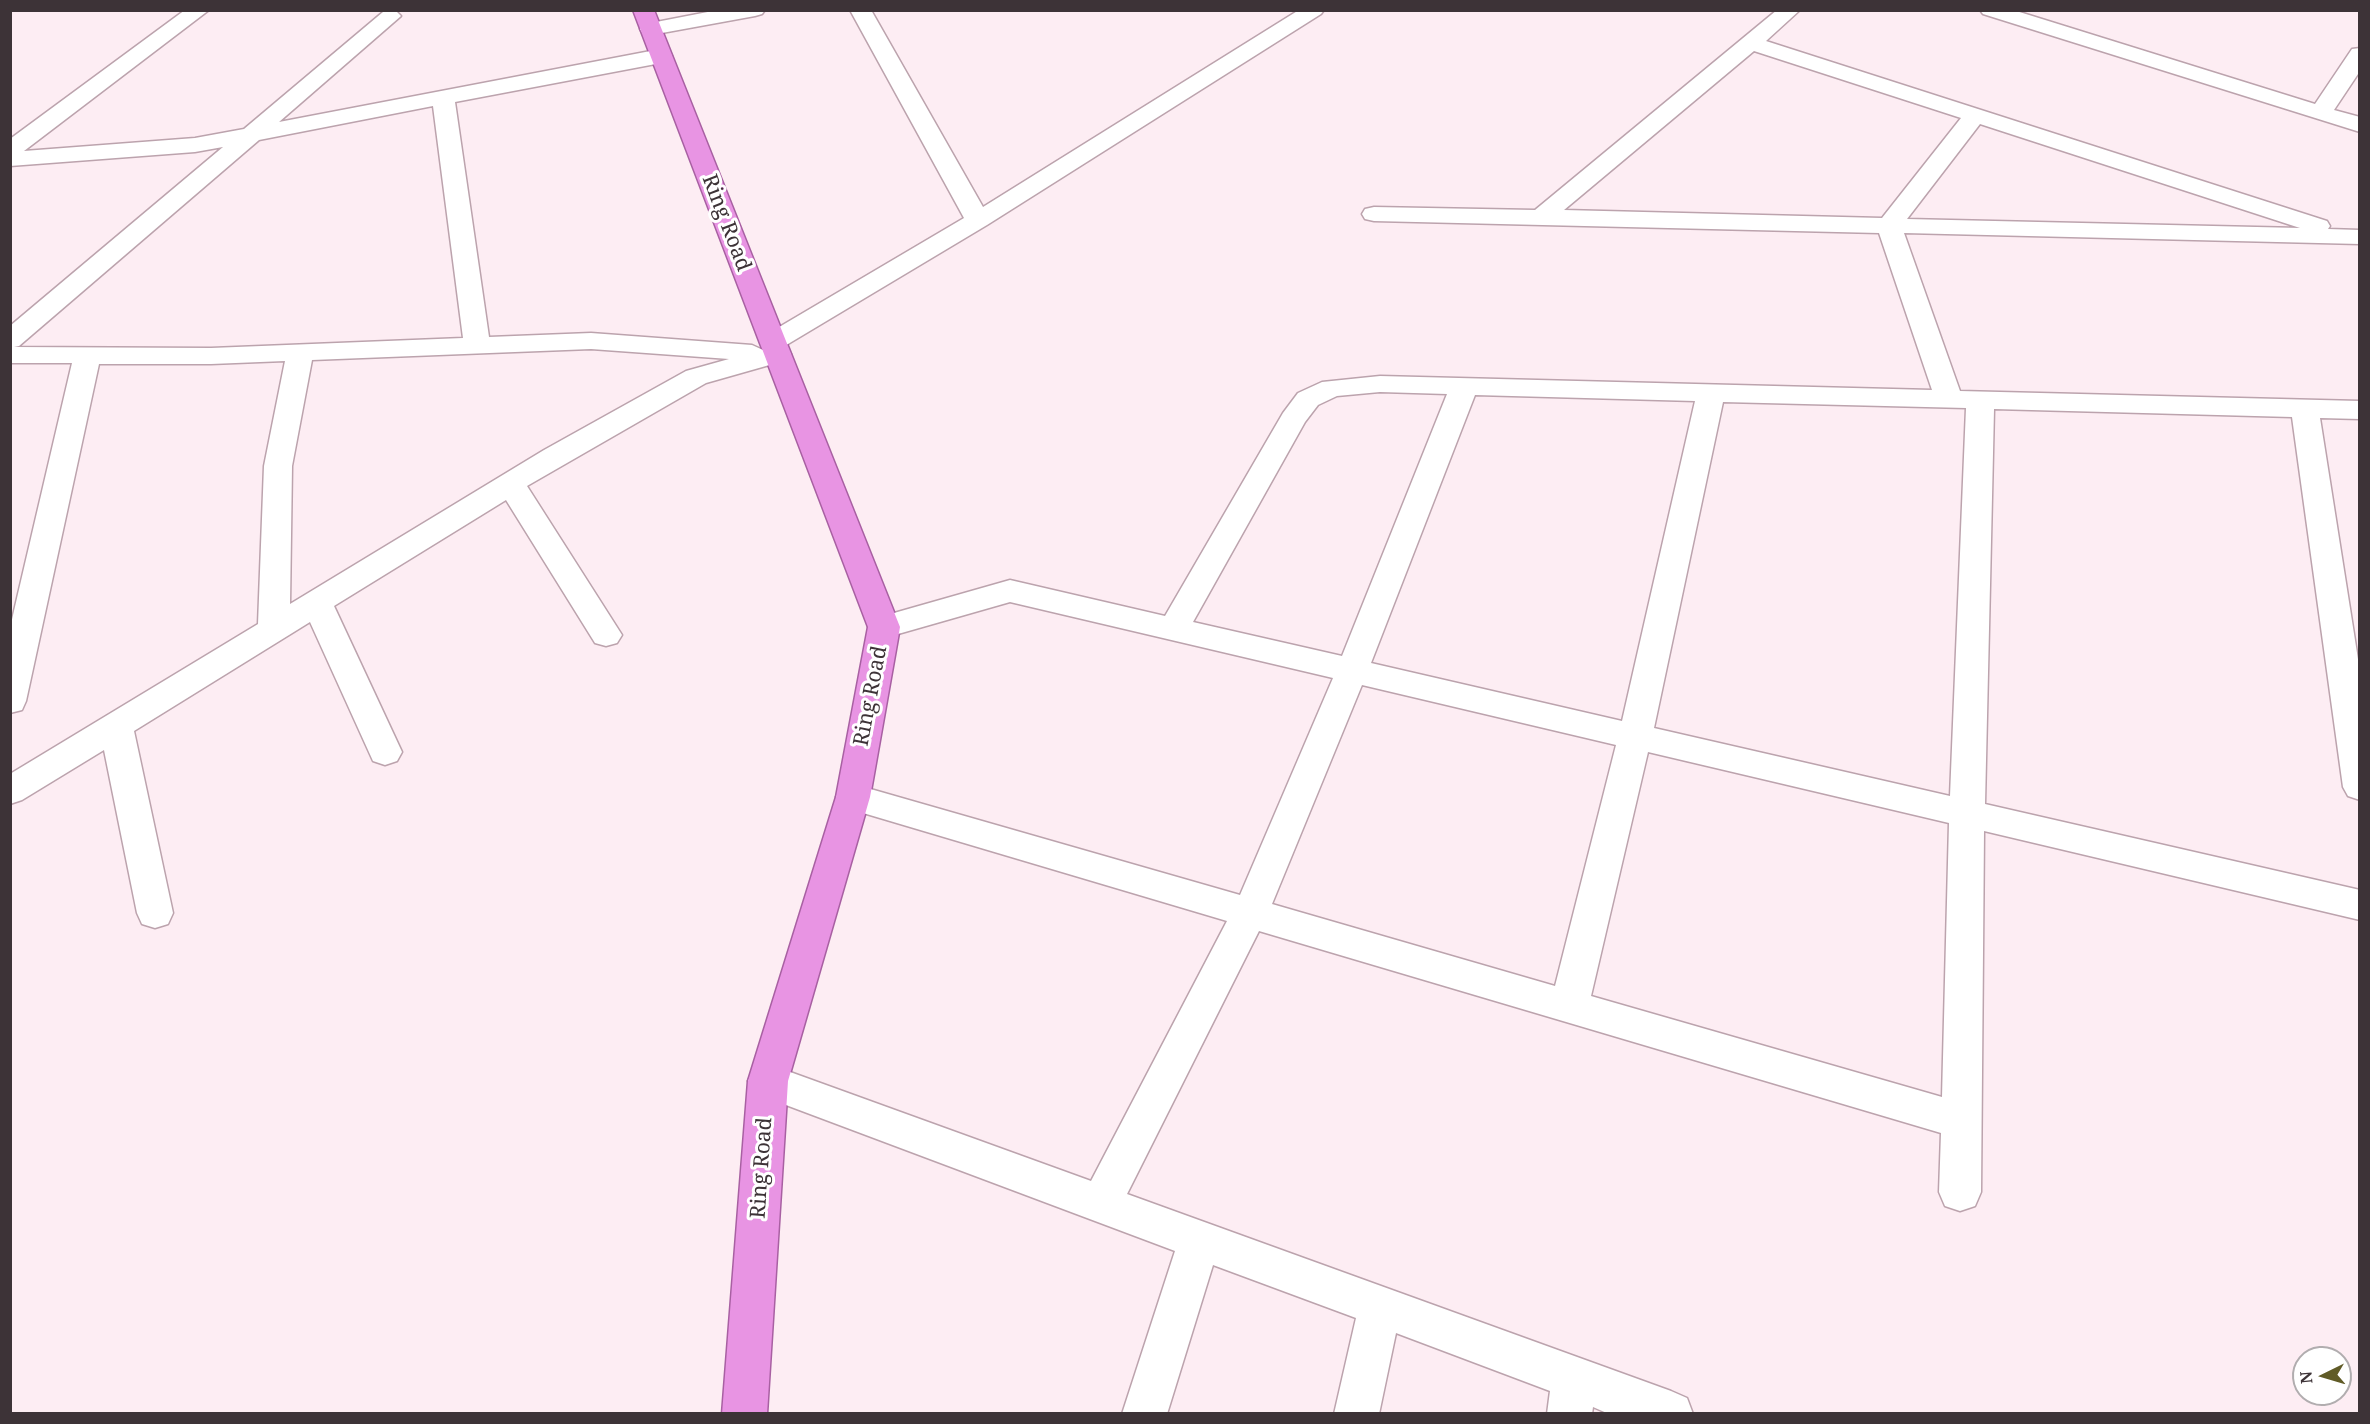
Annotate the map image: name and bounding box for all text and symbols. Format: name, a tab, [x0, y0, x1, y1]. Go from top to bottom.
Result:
street label: Ring Road	[696, 171, 756, 275]
street label: Ring Road	[849, 644, 893, 748]
street label: Ring Road	[746, 1117, 778, 1219]
north arrow	[2292, 1346, 2352, 1406]
text: N	[2295, 1370, 2318, 1385]

